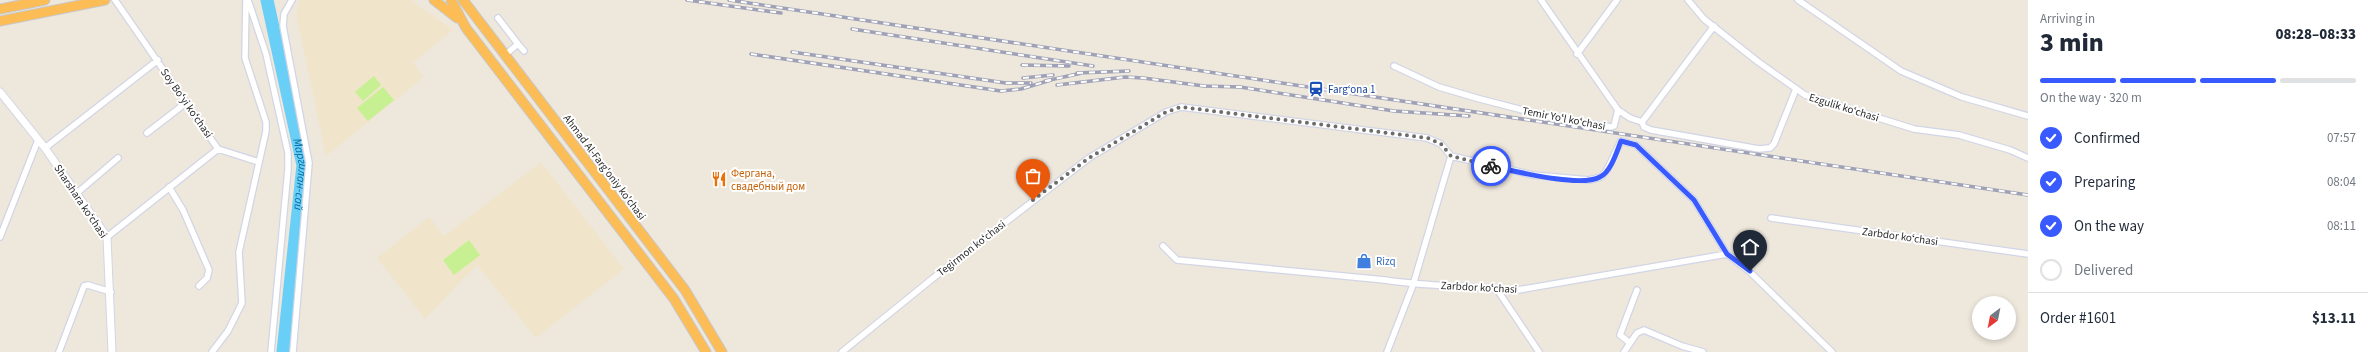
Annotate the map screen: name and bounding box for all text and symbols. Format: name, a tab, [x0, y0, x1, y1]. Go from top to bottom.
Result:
text: Arriving in	[2040, 10, 2095, 28]
text: 3 min	[2040, 24, 2104, 61]
text: 08:28–08:33	[2275, 24, 2356, 45]
street label: Soy Boʻyi koʻchasi	[157, 66, 216, 141]
station icon: Farg‘ona 1	[1307, 80, 1325, 98]
place label: Farg‘ona 1	[1328, 82, 1375, 97]
text: On the way · 320 m	[2040, 89, 2142, 107]
street label: Ezgulik koʻchasi	[1807, 90, 1881, 125]
street label: Temir Yoʻl koʻchasi	[1521, 103, 1607, 134]
street label: Ahmad Al-Farg'oniy ko'chasi	[560, 111, 649, 223]
icon: check	[2040, 127, 2062, 149]
text: Confirmed	[2074, 128, 2140, 149]
text: 07:57	[2327, 129, 2356, 147]
water label: Маргилан-сай	[288, 137, 311, 211]
courier	[1471, 146, 1511, 186]
icon: bike	[1480, 155, 1502, 177]
pin	[1016, 159, 1050, 200]
street label: Sharshara koʻchasi	[50, 161, 111, 241]
icon: bag	[1022, 165, 1044, 187]
place label: Фергана, свадебный дом	[731, 166, 805, 194]
restaurant icon: Фергана, свадебный дом	[710, 170, 728, 188]
icon: check	[2040, 171, 2062, 193]
text: Preparing	[2074, 172, 2135, 193]
text: 08:04	[2327, 173, 2356, 191]
icon: check	[2040, 215, 2062, 237]
text: On the way	[2074, 216, 2144, 237]
street label: Tegirmon koʻchasi	[934, 217, 1009, 280]
text: 08:11	[2327, 217, 2356, 235]
street label: Zarbdor koʻchasi	[1861, 224, 1939, 249]
pin	[1733, 230, 1767, 271]
icon: home	[1739, 236, 1761, 258]
shop icon: Rizq	[1355, 252, 1373, 270]
place label: Rizq	[1376, 254, 1396, 269]
text: Delivered	[2074, 260, 2133, 281]
street label: Zarbdor koʻchasi	[1440, 278, 1518, 297]
north arrow	[1972, 296, 2016, 340]
map controls	[1972, 296, 2016, 340]
text: Order #1601	[2040, 308, 2116, 329]
text: $13.11	[2312, 308, 2356, 329]

